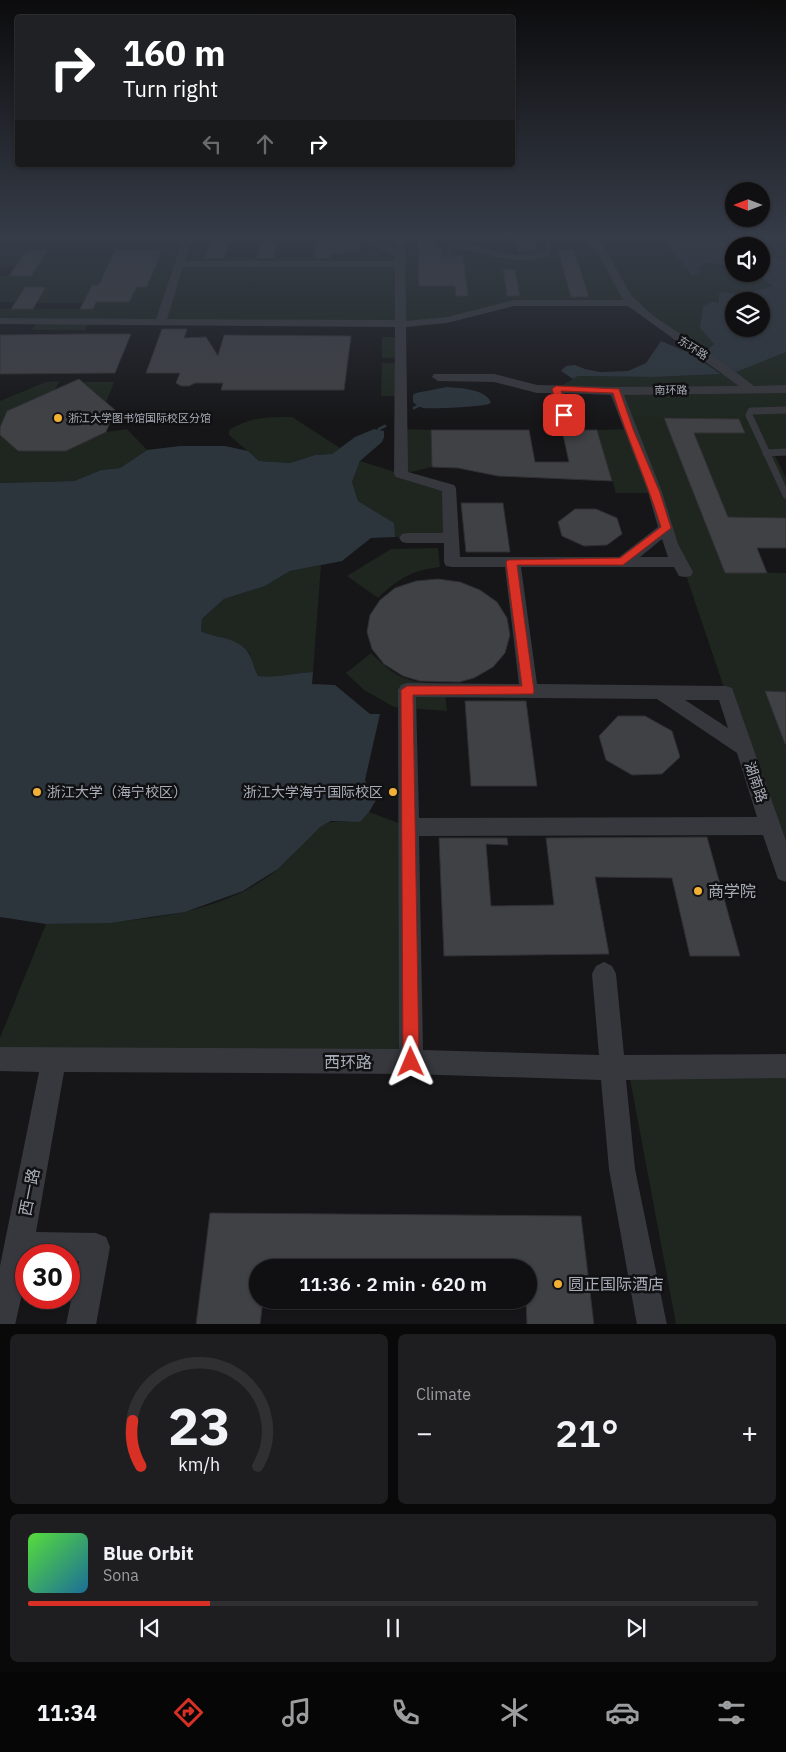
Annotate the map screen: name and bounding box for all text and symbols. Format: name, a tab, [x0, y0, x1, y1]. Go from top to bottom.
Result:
text: 160 m	[123, 30, 226, 76]
icon: right	[40, 35, 105, 100]
text: Turn right	[123, 74, 218, 103]
icon: left	[198, 130, 226, 158]
icon: ahead	[251, 130, 279, 158]
icon: right	[304, 130, 332, 158]
north arrow	[725, 182, 770, 228]
map controls	[725, 182, 770, 337]
button: sound	[725, 237, 770, 282]
button: layers	[725, 292, 770, 337]
street label: 东环路	[675, 333, 711, 363]
street label: 南环路	[654, 383, 688, 397]
pin	[543, 394, 585, 436]
icon: arrive	[550, 401, 578, 429]
place label: 浙江大学图书馆国际校区分馆	[68, 411, 211, 425]
marker: 浙江大学图书馆国际校区分馆	[52, 412, 64, 424]
street label: 湖南路	[741, 759, 771, 805]
place label: 浙江大学（海宁校区）	[47, 783, 187, 801]
place label: 浙江大学海宁国际校区	[243, 783, 383, 801]
marker: 浙江大学（海宁校区）	[31, 786, 43, 798]
marker: 浙江大学海宁国际校区	[387, 786, 399, 798]
place label: 商学院	[708, 881, 756, 901]
marker: 商学院	[692, 885, 704, 897]
position arrow	[384, 1035, 436, 1087]
street label: 西环路	[324, 1052, 372, 1072]
street label: 西一路	[15, 1167, 43, 1217]
speed limit sign: 30	[15, 1244, 80, 1309]
text: 11:36 · 2 min · 620 m	[299, 1272, 487, 1296]
place label: 圆正国际酒店	[568, 1274, 664, 1294]
marker: 圆正国际酒店	[552, 1278, 564, 1290]
text: Climate	[416, 1384, 471, 1404]
text: 23	[168, 1392, 230, 1459]
text: 21°	[555, 1408, 619, 1457]
text: −	[416, 1414, 433, 1451]
text: +	[741, 1414, 758, 1451]
text: km/h	[178, 1453, 220, 1476]
text: Blue Orbit	[103, 1541, 193, 1565]
text: Sona	[103, 1565, 139, 1585]
icon: previous	[136, 1614, 164, 1642]
icon: pause	[379, 1614, 407, 1642]
icon: next	[622, 1614, 650, 1642]
icon: directions	[171, 1695, 206, 1730]
icon: music	[279, 1695, 314, 1730]
icon: phone	[388, 1695, 423, 1730]
icon: climate	[497, 1695, 532, 1730]
icon: car	[605, 1695, 640, 1730]
icon: filters	[714, 1695, 749, 1730]
text: 11:34	[37, 1698, 97, 1727]

